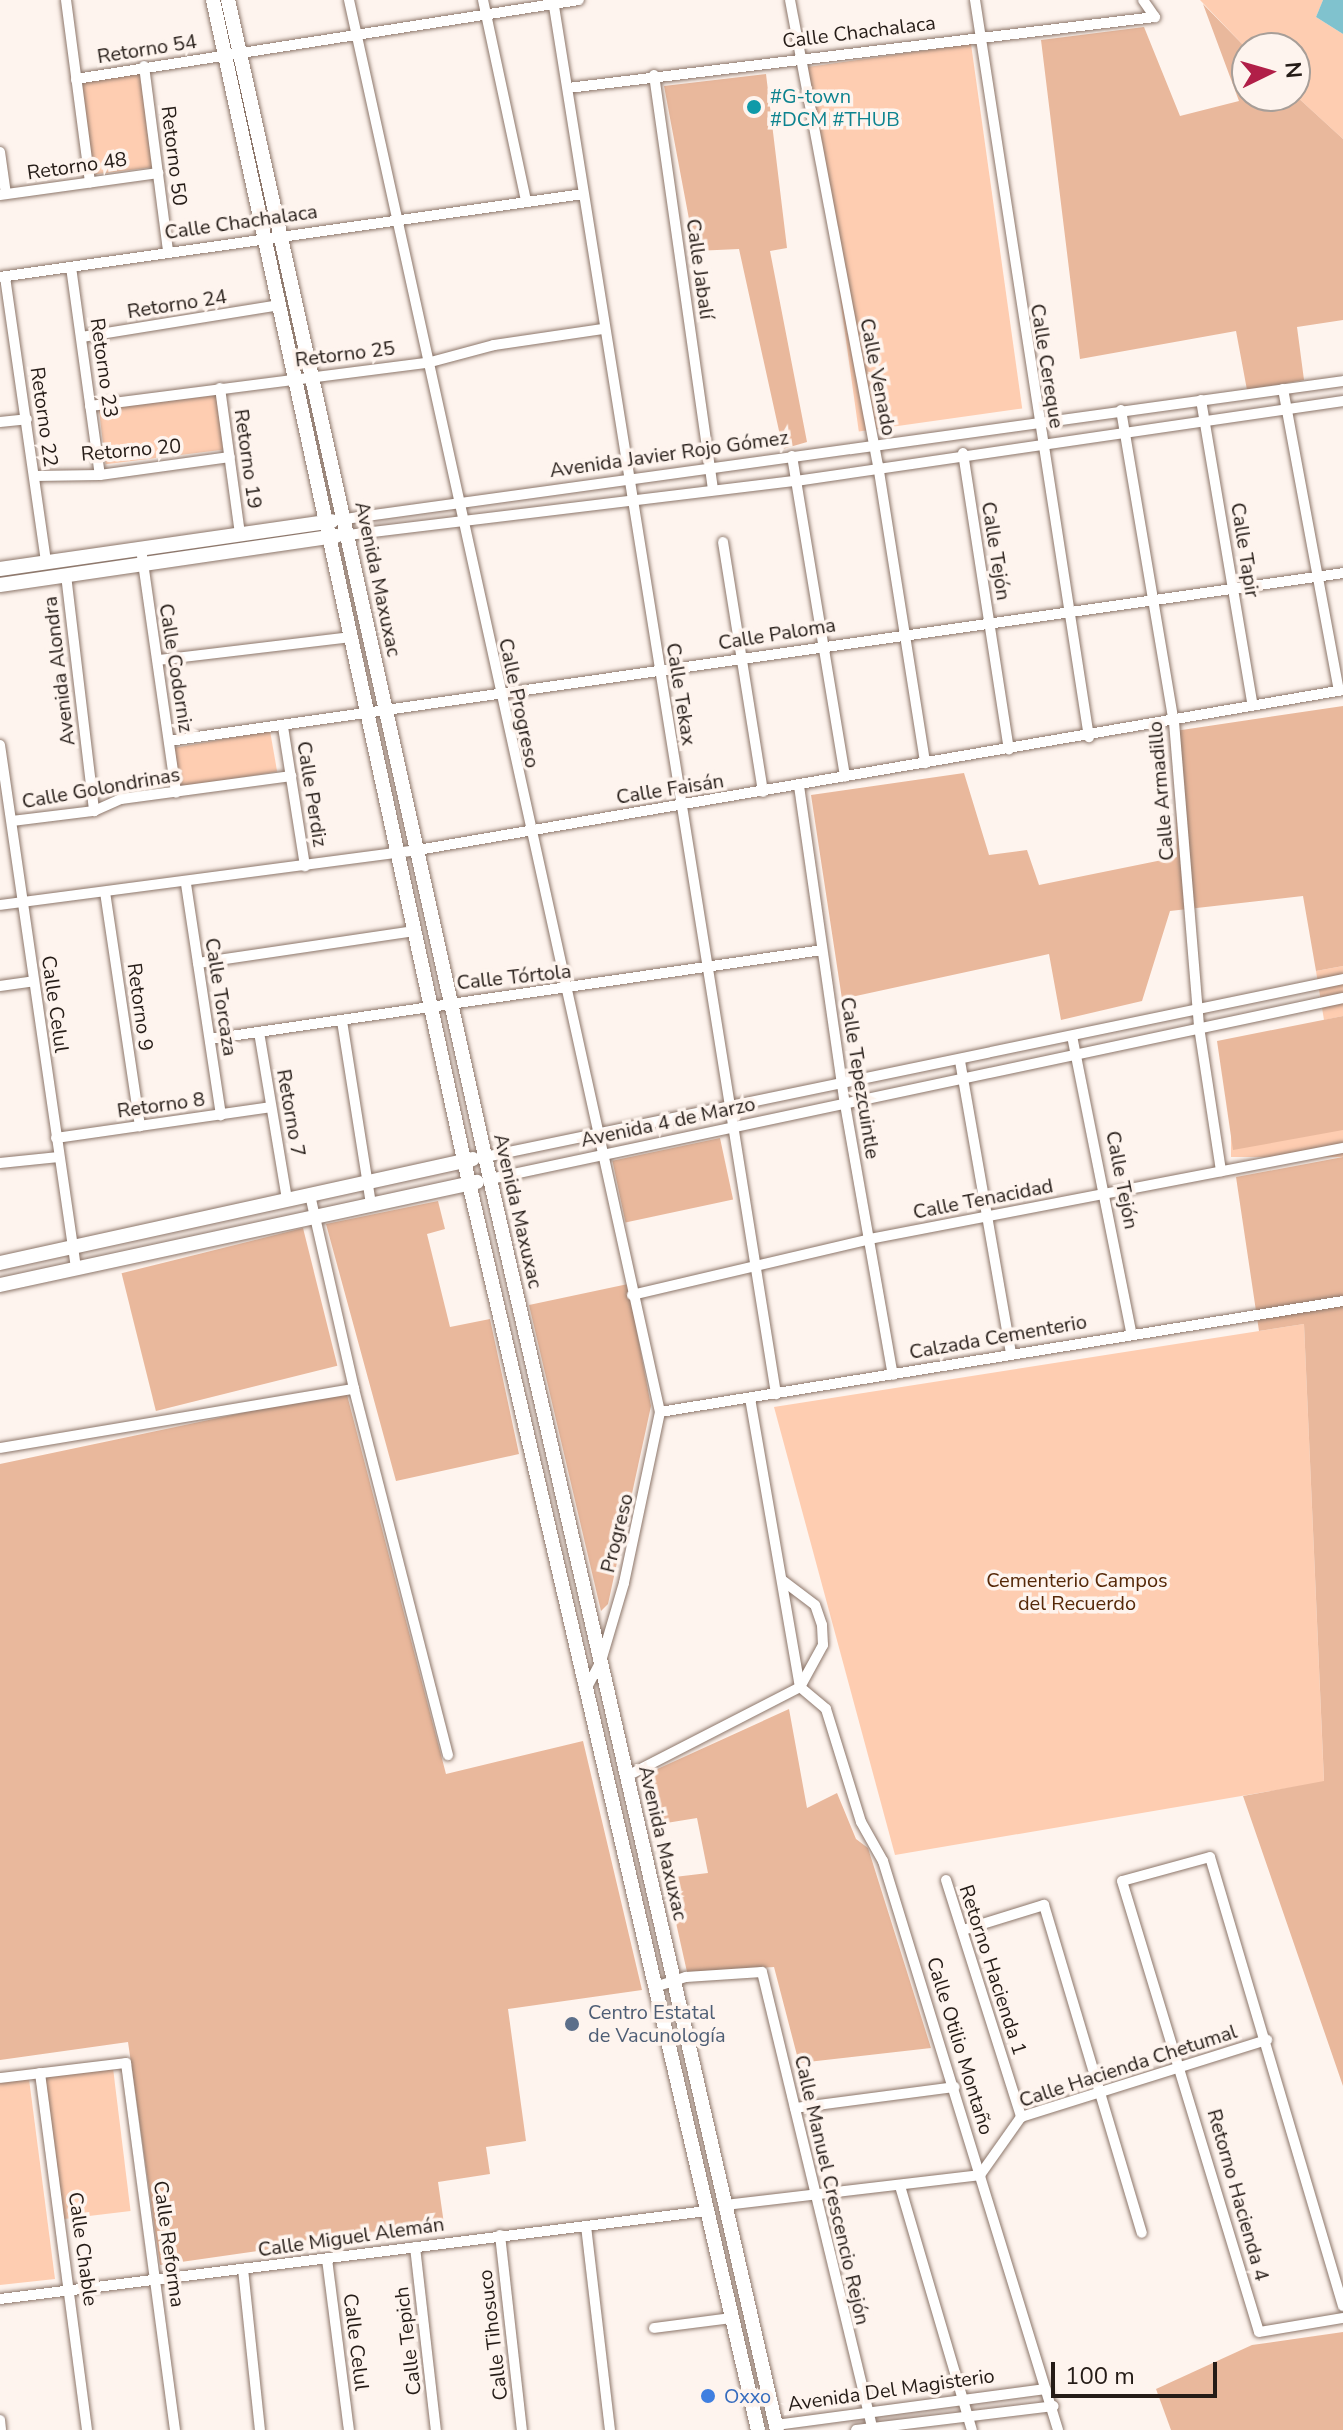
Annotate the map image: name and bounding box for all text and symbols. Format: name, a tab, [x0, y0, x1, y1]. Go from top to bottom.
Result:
street label: Calle Chachalaca	[781, 11, 937, 53]
street label: Retorno 54	[95, 29, 199, 69]
north arrow	[1231, 32, 1311, 112]
text: N	[1277, 61, 1309, 80]
place label: #G-town #DCM #THUB	[770, 84, 900, 131]
marker: #G-town #DCM #THUB	[745, 98, 763, 116]
street label: Retorno 50	[156, 105, 192, 207]
street label: Retorno 48	[26, 147, 128, 185]
street label: Calle Chachalaca	[163, 199, 319, 245]
street label: Calle Jabalí	[681, 217, 719, 321]
street label: Retorno 24	[125, 284, 229, 324]
street label: Calle Cereque	[1025, 302, 1069, 430]
street label: Calle Venado	[855, 316, 901, 438]
street label: Retorno 23	[85, 317, 123, 419]
street label: Retorno 25	[294, 336, 396, 372]
street label: Retorno 22	[25, 366, 63, 468]
street label: Retorno 19	[229, 408, 267, 510]
street label: Avenida Javier Rojo Gómez	[548, 425, 790, 483]
street label: Retorno 20	[80, 434, 182, 466]
street label: Avenida Maxuxac	[350, 499, 406, 659]
street label: Calle Tejón	[976, 500, 1016, 602]
street label: Calle Tapir	[1226, 501, 1264, 599]
street label: Avenida Alondra	[38, 595, 80, 747]
street label: Calle Codorniz	[154, 602, 198, 734]
street label: Calle Paloma	[717, 613, 837, 655]
street label: Calle Progreso	[494, 636, 544, 770]
street label: Calle Tekax	[661, 641, 701, 747]
street label: Calle Armadillo	[1143, 720, 1179, 862]
street label: Calle Perdiz	[292, 739, 332, 849]
street label: Calle Golondrinas	[20, 762, 182, 814]
street label: Calle Faisán	[614, 769, 726, 809]
street label: Calle Torcaza	[200, 936, 242, 1058]
street label: Calle Celul	[36, 954, 74, 1054]
street label: Calle Tórtola	[456, 959, 572, 995]
street label: Retorno 9	[122, 961, 158, 1053]
street label: Calle Tepezcuintle	[835, 995, 885, 1161]
street label: Retorno 7	[271, 1067, 311, 1159]
street label: Retorno 8	[115, 1087, 207, 1123]
street label: Avenida 4 de Marzo	[578, 1092, 758, 1152]
street label: Calle Tejón	[1101, 1129, 1143, 1231]
street label: Avenida Maxuxac	[489, 1131, 547, 1291]
street label: Calle Tenacidad	[911, 1174, 1055, 1224]
street label: Calzada Cementerio	[907, 1310, 1089, 1364]
street label: Progreso	[596, 1491, 638, 1575]
park label: Cementerio Campos del Recuerdo	[986, 1568, 1168, 1615]
street label: Avenida Maxuxac	[634, 1763, 692, 1923]
street label: Retorno Hacienda 1	[954, 1882, 1032, 2058]
street label: Calle Otilio Montaño	[922, 1954, 998, 2138]
place label: Centro Estatal de Vacunología	[588, 2000, 726, 2047]
marker: Centro Estatal de Vacunología	[563, 2015, 581, 2033]
street label: Calle Hacienda Chetumal	[1016, 2019, 1240, 2113]
street label: Calle Manuel Crescencio Rejón	[789, 2053, 875, 2327]
street label: Retorno Hacienda 4	[1202, 2106, 1274, 2284]
street label: Calle Reforma	[148, 2179, 190, 2309]
street label: Calle Chable	[63, 2190, 103, 2308]
street label: Calle Miguel Alemán	[256, 2212, 446, 2262]
street label: Calle Tihosuco	[473, 2268, 513, 2402]
street label: Calle Tepich	[389, 2285, 427, 2397]
street label: Calle Celul	[338, 2292, 374, 2392]
scale bar	[1055, 2346, 1221, 2396]
text: 100 m	[1065, 2360, 1135, 2392]
street label: Avenida Del Magisterio	[786, 2364, 996, 2416]
place label: Oxxo	[724, 2384, 771, 2408]
marker: Oxxo	[699, 2387, 717, 2405]

